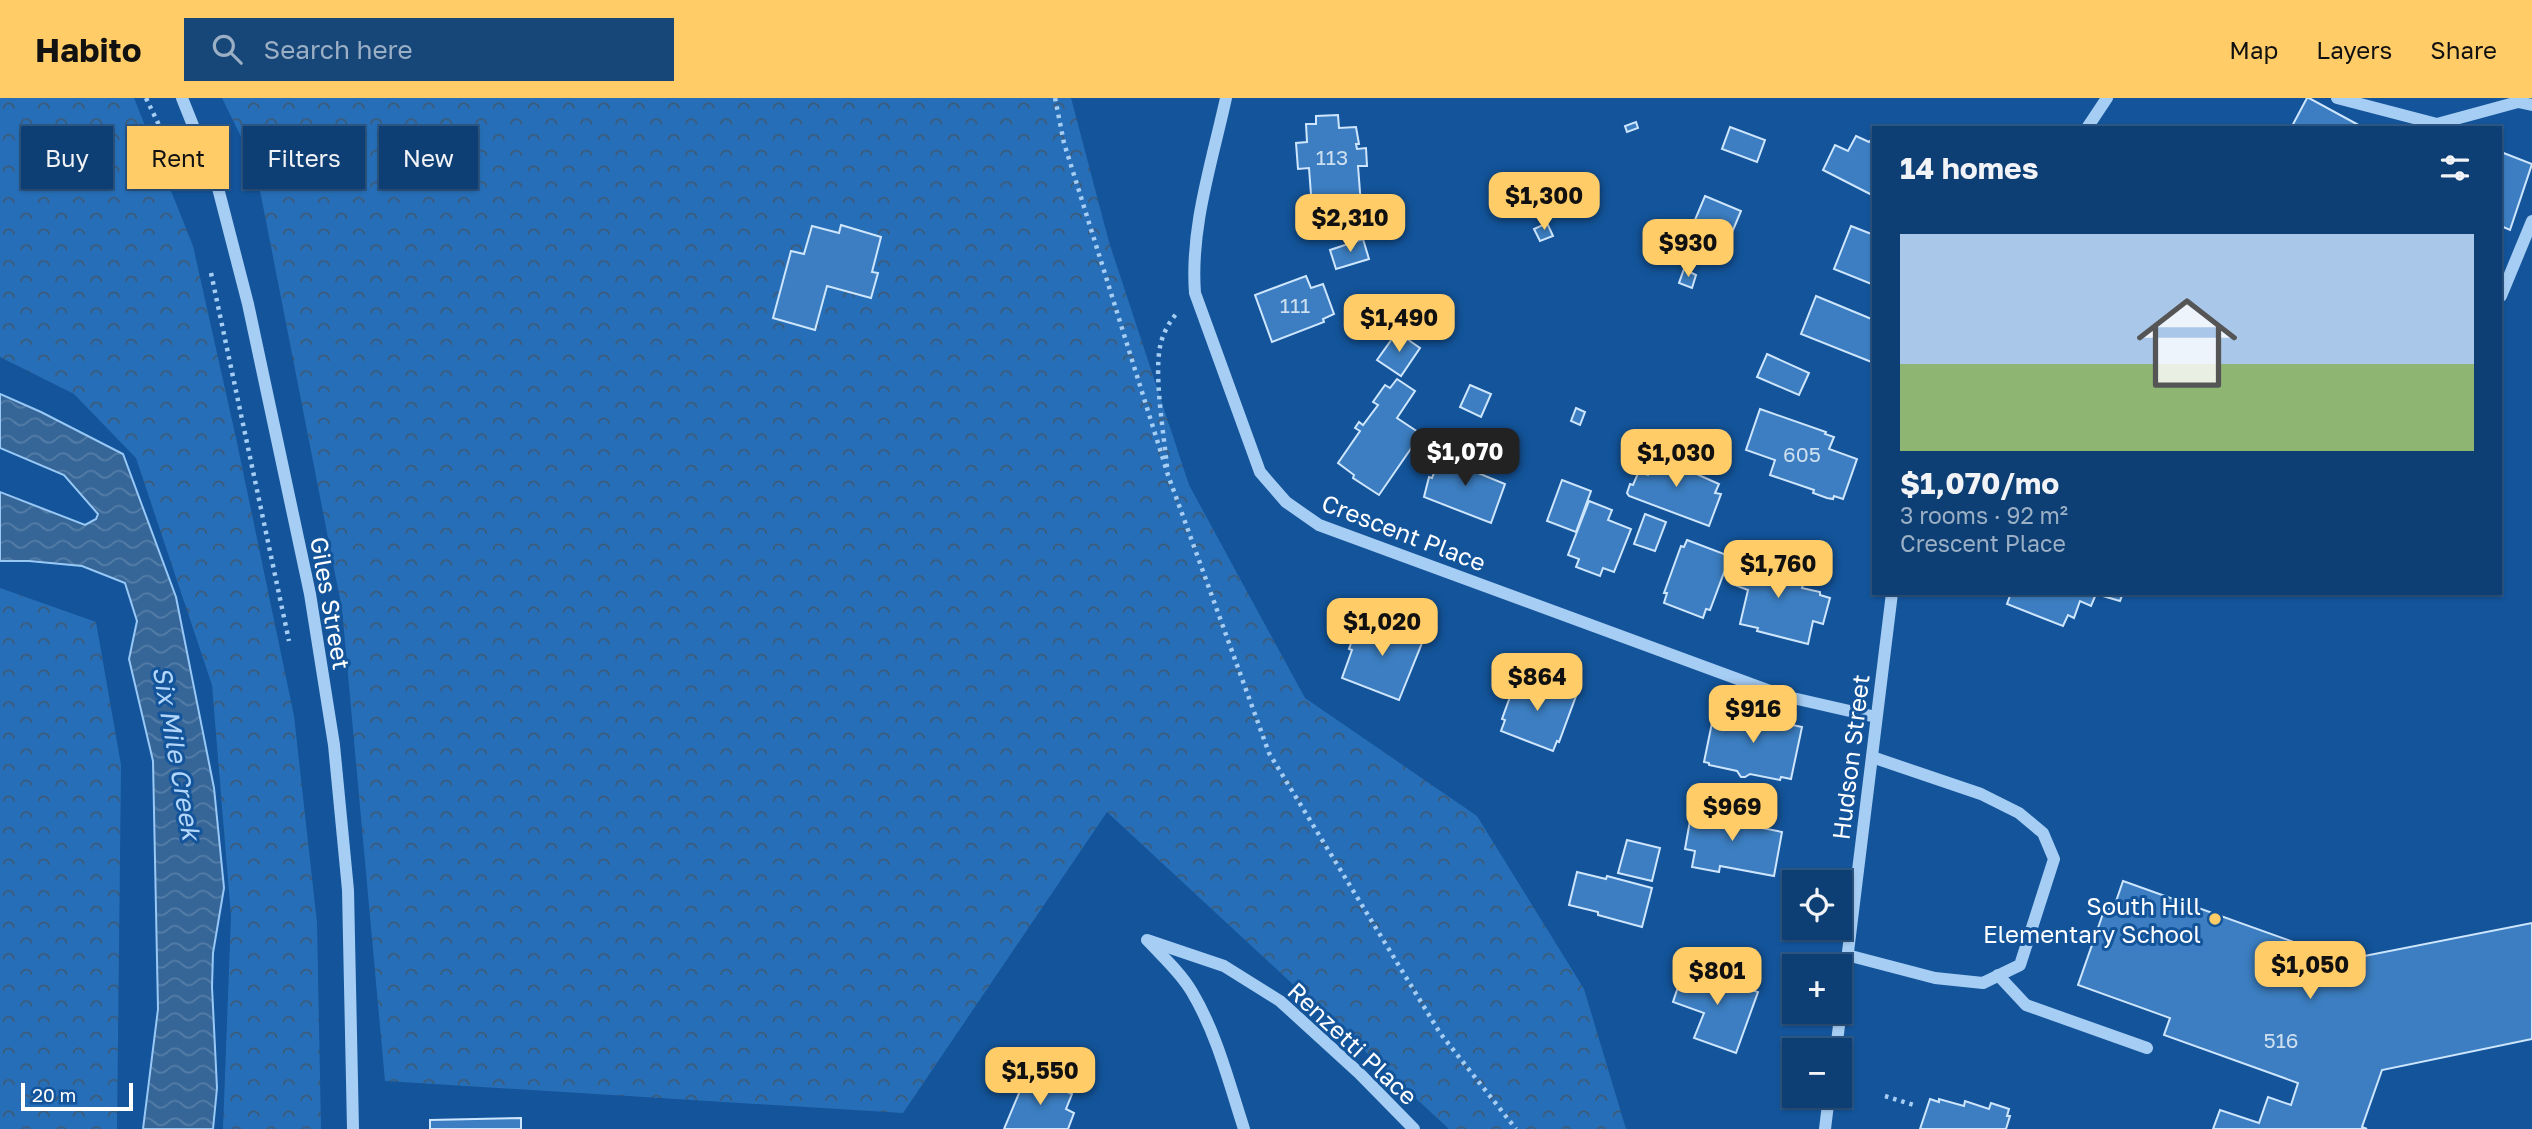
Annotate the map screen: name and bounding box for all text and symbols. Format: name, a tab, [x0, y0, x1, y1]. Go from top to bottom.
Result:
search box	[184, 18, 674, 81]
text: Habito	[35, 30, 142, 69]
icon: search	[208, 30, 246, 68]
text: Search here	[264, 34, 413, 65]
text: Map	[2229, 35, 2278, 64]
text: Layers	[2316, 35, 2392, 64]
text: Share	[2430, 35, 2497, 64]
chip: Buy	[21, 126, 113, 189]
chip: Rent	[127, 126, 229, 189]
chip: Filters	[243, 126, 365, 189]
chip: New	[379, 126, 478, 189]
house number: 113	[1316, 144, 1348, 170]
icon: filters	[2436, 149, 2474, 187]
text: 14 homes	[1900, 150, 2039, 186]
pin: $1,300	[1487, 172, 1601, 232]
text: $1,300	[1505, 181, 1583, 209]
pin: $2,310	[1293, 194, 1407, 254]
text: $2,310	[1311, 203, 1389, 231]
pin: $930	[1647, 220, 1729, 279]
text: $930	[1659, 228, 1718, 256]
icon: home	[2124, 280, 2250, 406]
house number: 111	[1280, 292, 1310, 318]
pin: $1,490	[1342, 294, 1456, 354]
text: $1,490	[1360, 303, 1438, 331]
pin: $1,070	[1408, 428, 1522, 488]
pin: $1,030	[1619, 430, 1733, 489]
text: $1,070	[1426, 437, 1504, 465]
text: $1,030	[1637, 438, 1715, 466]
house number: 605	[1783, 441, 1821, 467]
text: $1,070/mo	[1900, 465, 2059, 501]
street label: Crescent Place	[1318, 487, 1490, 577]
text: 3 rooms · 92 m²	[1900, 501, 2068, 529]
text: Crescent Place	[1900, 529, 2066, 557]
street label: Giles Street	[305, 534, 357, 672]
pin: $1,760	[1721, 540, 1835, 600]
text: $1,760	[1740, 549, 1816, 577]
pin: $1,020	[1325, 598, 1439, 658]
text: $1,020	[1343, 607, 1421, 635]
pin: $864	[1496, 654, 1578, 713]
text: $864	[1507, 662, 1567, 690]
water label: Six Mile Creek	[146, 664, 208, 845]
street label: Hudson Street	[1825, 673, 1875, 841]
pin: $916	[1712, 686, 1794, 745]
text: $916	[1725, 694, 1781, 722]
pin: $969	[1691, 784, 1773, 843]
text: $969	[1702, 792, 1762, 820]
map controls	[1782, 870, 1852, 1108]
button: locate	[1782, 870, 1852, 940]
place label: South Hill Elementary School	[1983, 891, 2201, 948]
marker: South Hill Elementary School	[2207, 911, 2223, 927]
pin: $1,050	[2253, 942, 2367, 1001]
pin: $801	[1676, 948, 1758, 1007]
text: $1,050	[2271, 950, 2349, 978]
button: +	[1782, 954, 1852, 1024]
text: $801	[1689, 956, 1745, 984]
street label: Renzetti Place	[1282, 976, 1424, 1110]
house number: 516	[2263, 1027, 2299, 1053]
button: −	[1782, 1038, 1852, 1108]
pin: $1,550	[983, 1048, 1097, 1107]
text: $1,550	[1001, 1056, 1079, 1084]
scale bar	[21, 1080, 133, 1112]
text: 20 m	[32, 1083, 76, 1106]

